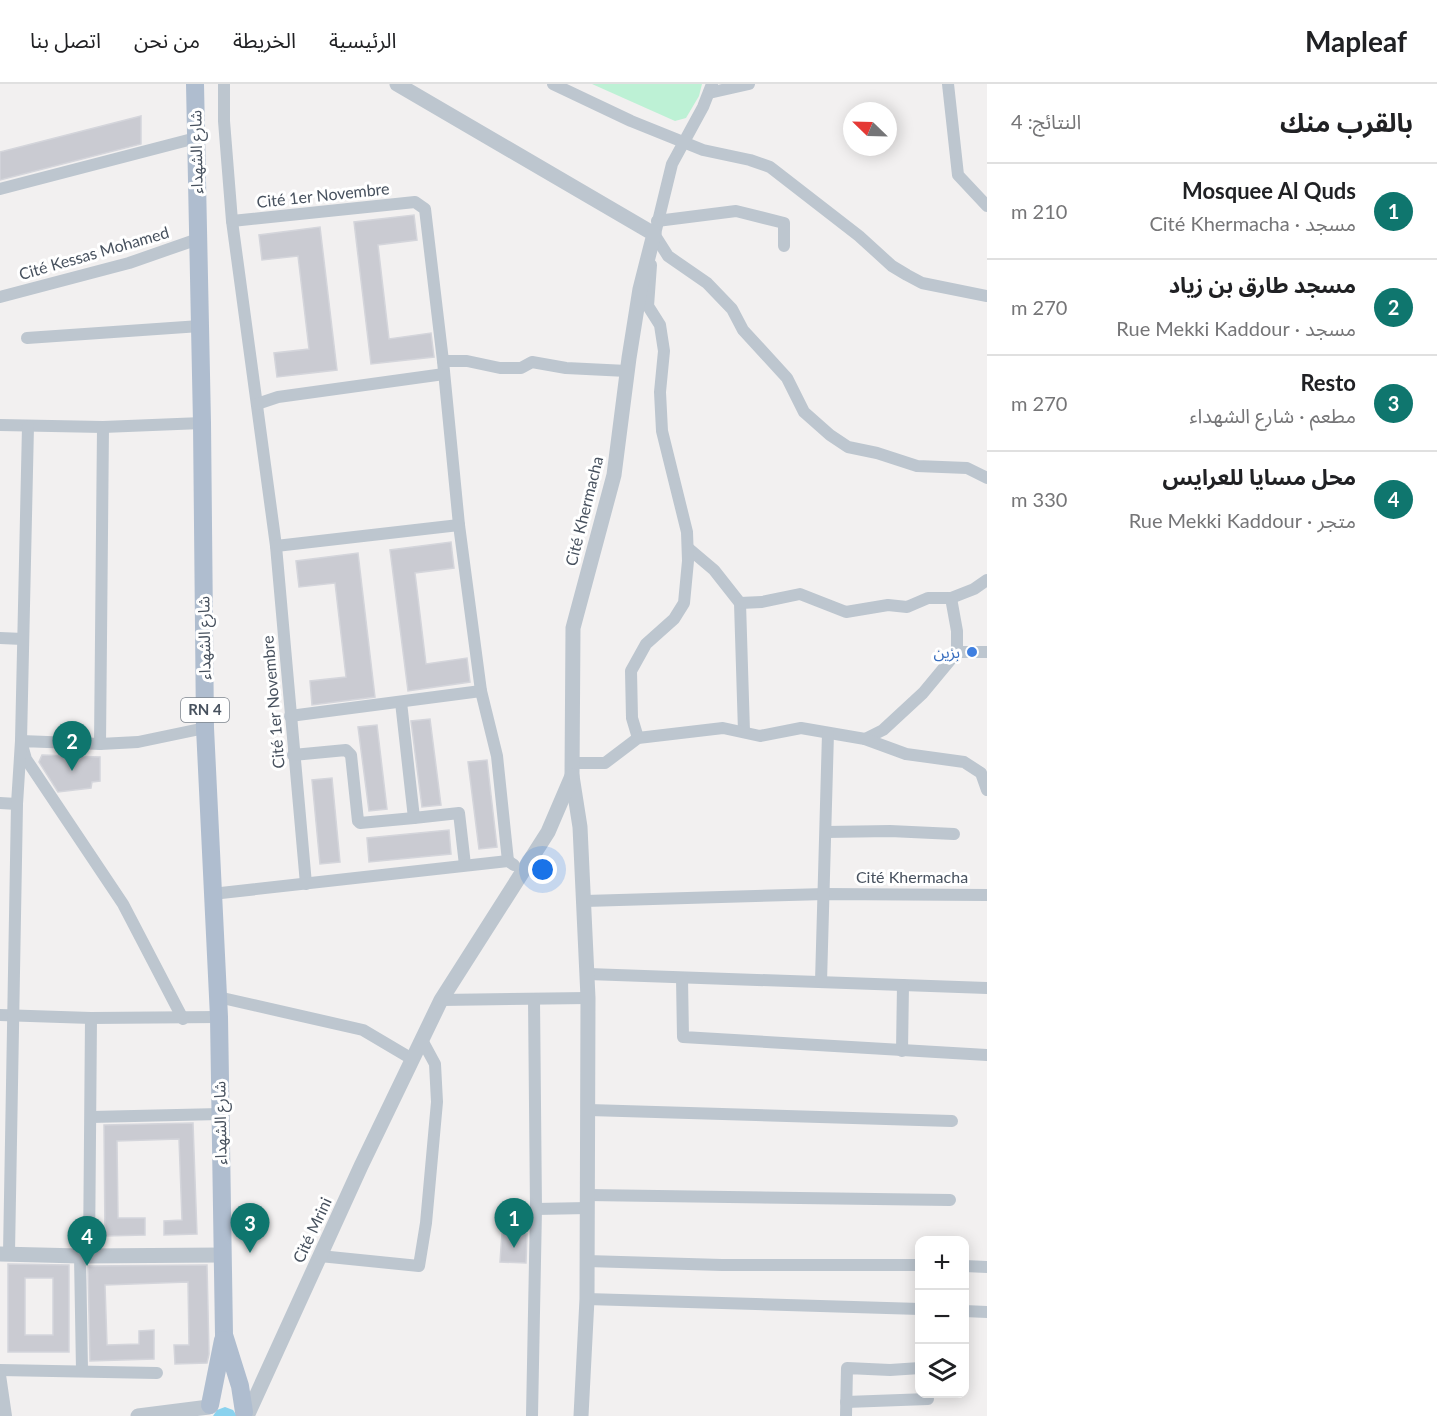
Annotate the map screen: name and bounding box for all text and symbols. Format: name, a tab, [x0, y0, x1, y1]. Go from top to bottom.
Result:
text: Mapleaf	[1305, 24, 1407, 58]
text: اتصل بنا	[30, 27, 101, 52]
text: من نحن	[134, 27, 200, 52]
text: الخريطة	[233, 27, 296, 52]
text: الرئيسية	[329, 27, 396, 52]
north arrow	[843, 102, 897, 156]
text: بالقرب منك	[1280, 106, 1413, 138]
text: النتائج: 4	[1011, 109, 1081, 133]
street label: شارع الشهداء	[185, 110, 210, 194]
text: Mosquee Al Quds	[1182, 177, 1356, 204]
street label: Cité 1er Novembre	[256, 178, 390, 211]
text: 210 m	[1011, 199, 1067, 223]
text: 1	[1388, 199, 1399, 223]
text: مسجد · Cité Khermacha	[1149, 211, 1356, 235]
street label: Cité Kessas Mohamed	[17, 222, 171, 283]
text: مسجد طارق بن زياد	[1169, 271, 1356, 298]
text: 270 m	[1011, 295, 1067, 319]
text: 2	[1388, 295, 1399, 319]
text: مسجد · Rue Mekki Kaddour	[1116, 316, 1356, 340]
text: Resto	[1300, 369, 1356, 396]
text: 270 m	[1011, 391, 1067, 415]
text: 3	[1388, 391, 1399, 415]
text: مطعم · شارع الشهداء	[1189, 403, 1356, 427]
street label: Cité Khermacha	[561, 454, 606, 568]
text: محل مسايا للعرايس	[1162, 463, 1356, 490]
text: 330 m	[1011, 487, 1067, 511]
text: 4	[1388, 487, 1399, 511]
text: متجر · Rue Mekki Kaddour	[1129, 508, 1356, 532]
street label: شارع الشهداء	[193, 596, 218, 680]
street label: Cité 1er Novembre	[257, 635, 288, 769]
place label: بزين	[933, 642, 960, 662]
marker: بزين	[965, 645, 979, 659]
road number: RN 4	[181, 698, 229, 722]
pin: 2	[52, 722, 92, 771]
your location	[528, 855, 557, 884]
street label: Cité Khermacha	[856, 867, 968, 886]
street label: شارع الشهداء	[209, 1081, 234, 1165]
street label: Cité Mrini	[288, 1194, 335, 1265]
pin: 1	[494, 1198, 534, 1248]
pin: 3	[230, 1204, 270, 1253]
pin: 4	[68, 1216, 106, 1266]
map controls	[915, 1236, 969, 1398]
button: +	[915, 1236, 969, 1290]
button: −	[915, 1290, 969, 1344]
button: layers	[915, 1344, 969, 1398]

